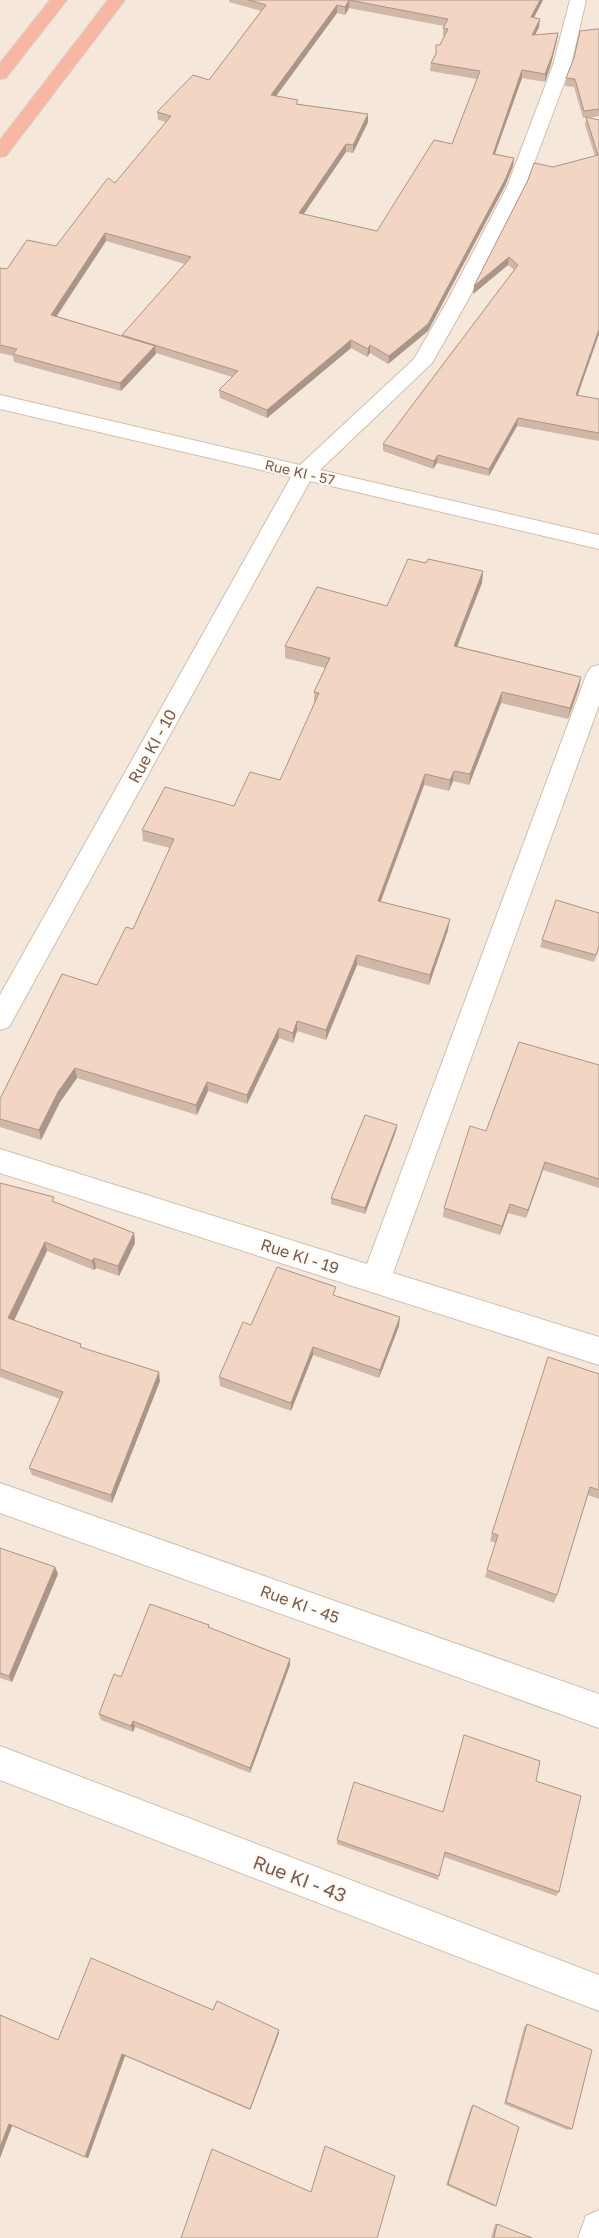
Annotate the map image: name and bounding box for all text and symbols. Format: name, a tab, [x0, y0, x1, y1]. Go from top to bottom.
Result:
street label: Rue KI - 57	[263, 456, 337, 488]
street label: Rue KI - 10	[124, 706, 180, 786]
street label: Rue KI - 19	[258, 1234, 342, 1278]
street label: Rue KI - 45	[258, 1580, 342, 1628]
street label: Rue KI - 43	[250, 1850, 350, 1906]

